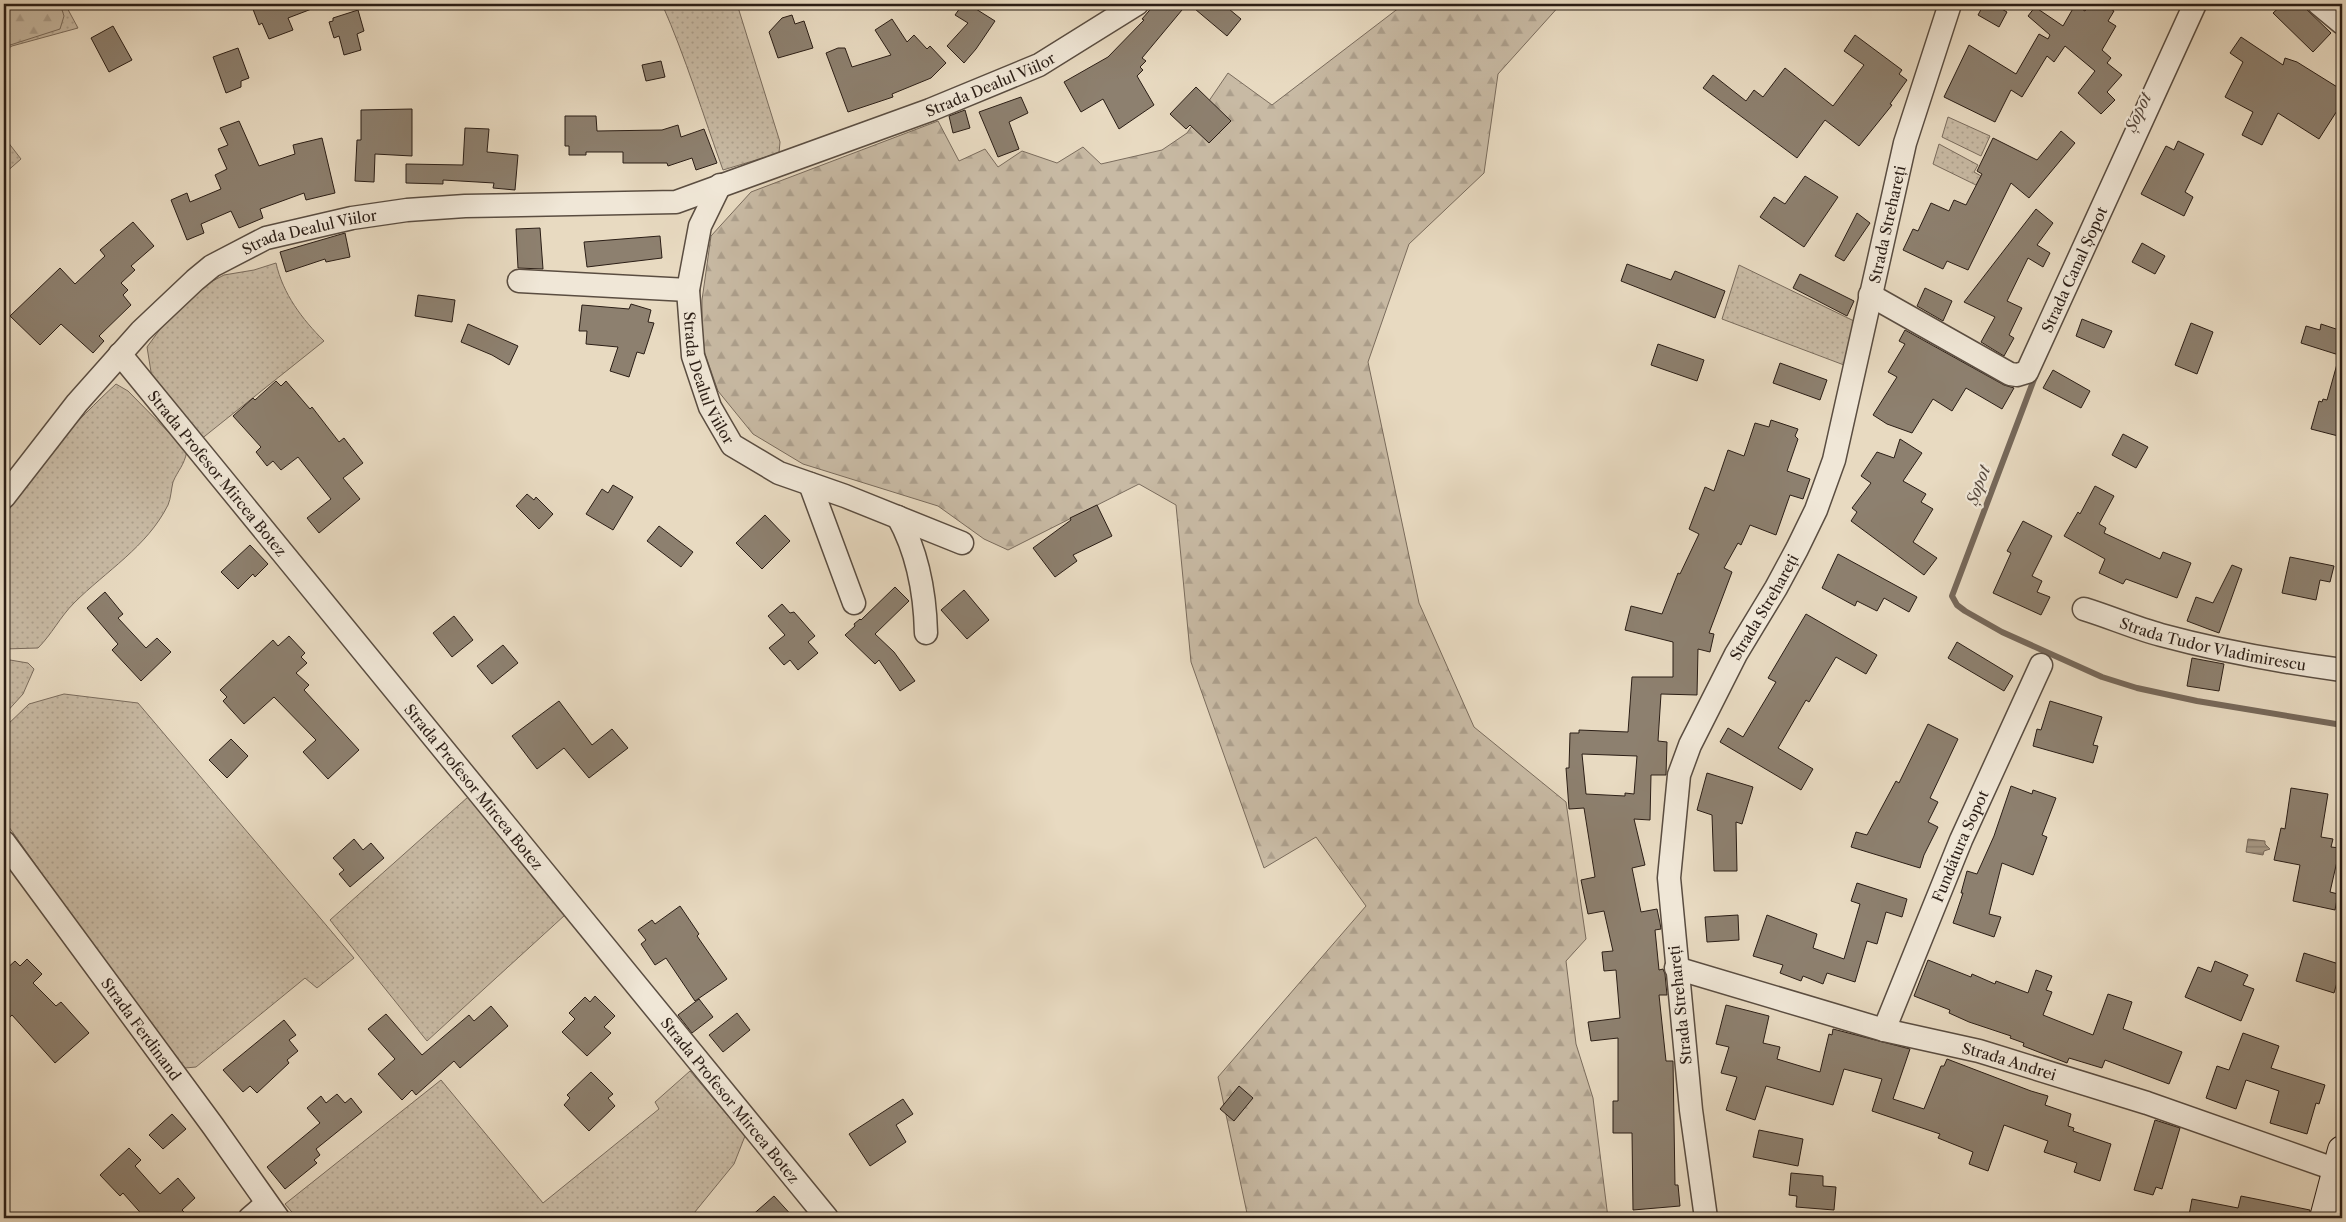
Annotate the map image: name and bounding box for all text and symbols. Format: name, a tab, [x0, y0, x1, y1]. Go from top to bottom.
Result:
street label: Strada Dealul Viilor	[922, 48, 1059, 120]
water label: Șopot	[2120, 88, 2157, 136]
street label: Strada Strehareți	[1864, 163, 1909, 285]
street label: Strada Canal Șopot	[2037, 203, 2111, 336]
street label: Strada Dealul Viilor	[238, 205, 379, 258]
street label: Strada Dealul Viilor	[680, 311, 739, 448]
street label: Strada Profesor Mircea Botez	[144, 386, 291, 560]
water label: Șopot	[1961, 461, 1996, 509]
street label: Strada Strehareți	[1725, 550, 1802, 663]
street label: Strada Tudor Vladimirescu	[2117, 613, 2308, 674]
street label: Strada Profesor Mircea Botez	[400, 700, 548, 874]
street label: Fundătura Sopot	[1927, 786, 1992, 905]
street label: Strada Strehareți	[1664, 944, 1696, 1066]
street label: Strada Ferdinand	[98, 974, 185, 1084]
street label: Strada Profesor Mircea Botez	[657, 1013, 804, 1187]
street label: Strada Andrei	[1960, 1038, 2059, 1084]

